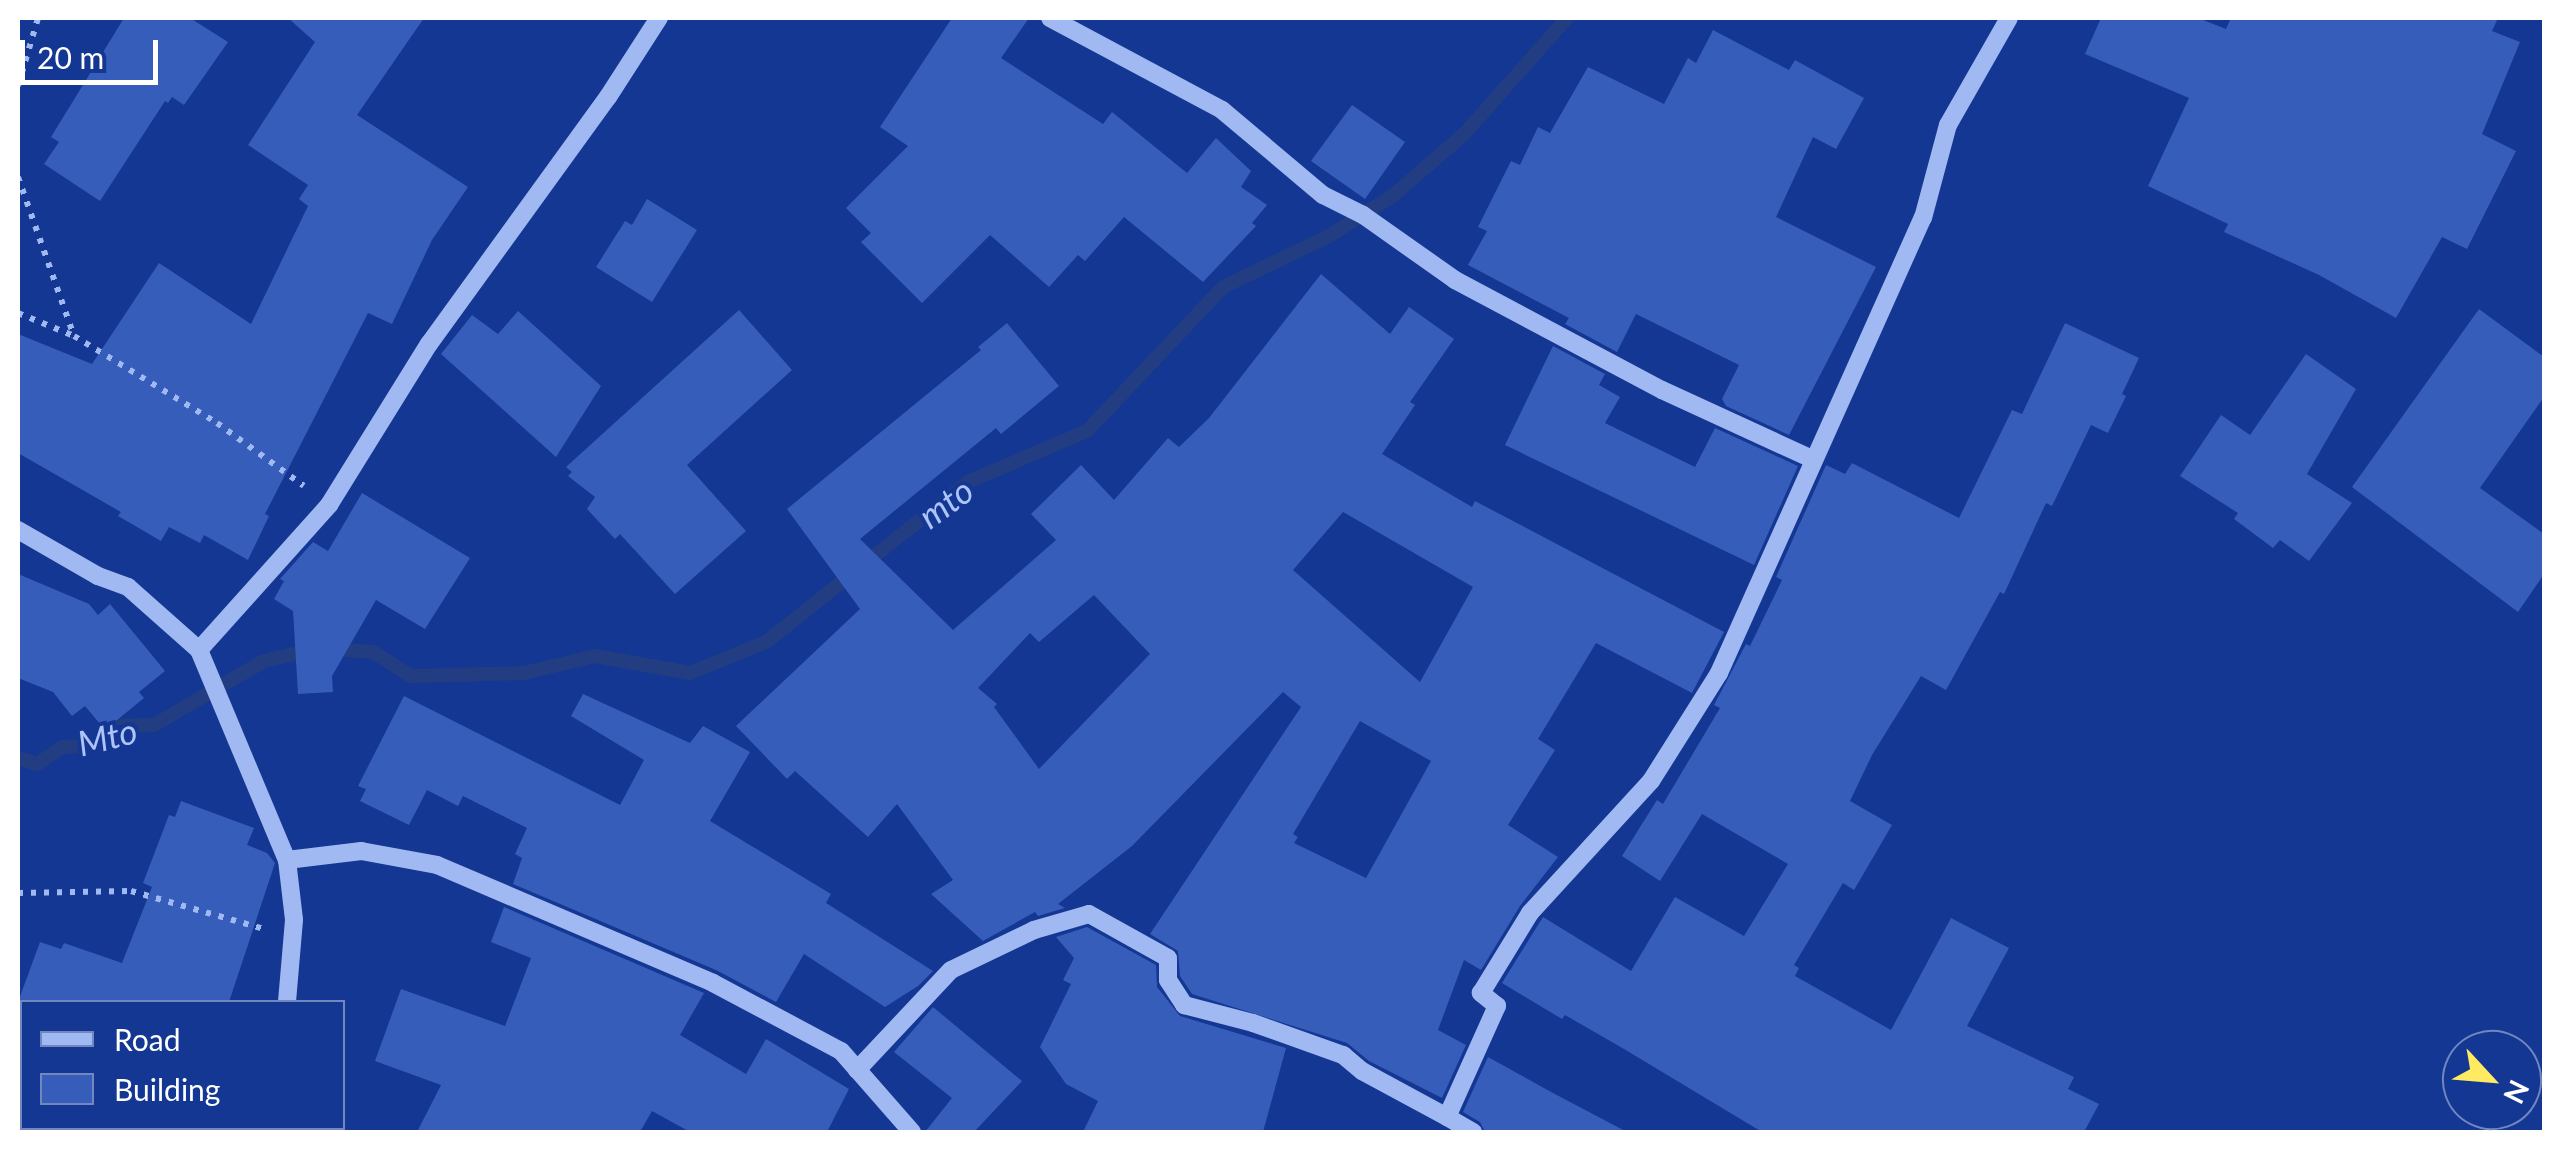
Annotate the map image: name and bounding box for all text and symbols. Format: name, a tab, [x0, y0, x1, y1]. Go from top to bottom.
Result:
scale bar	[25, 20, 162, 82]
text: 20 m	[37, 39, 104, 75]
water label: mto	[909, 468, 981, 536]
water label: Mto	[73, 708, 141, 764]
legend	[20, 1000, 345, 1130]
text: Road	[114, 1021, 181, 1057]
north arrow	[2442, 1030, 2542, 1130]
text: Building	[114, 1071, 220, 1107]
text: N	[2497, 1075, 2537, 1109]

